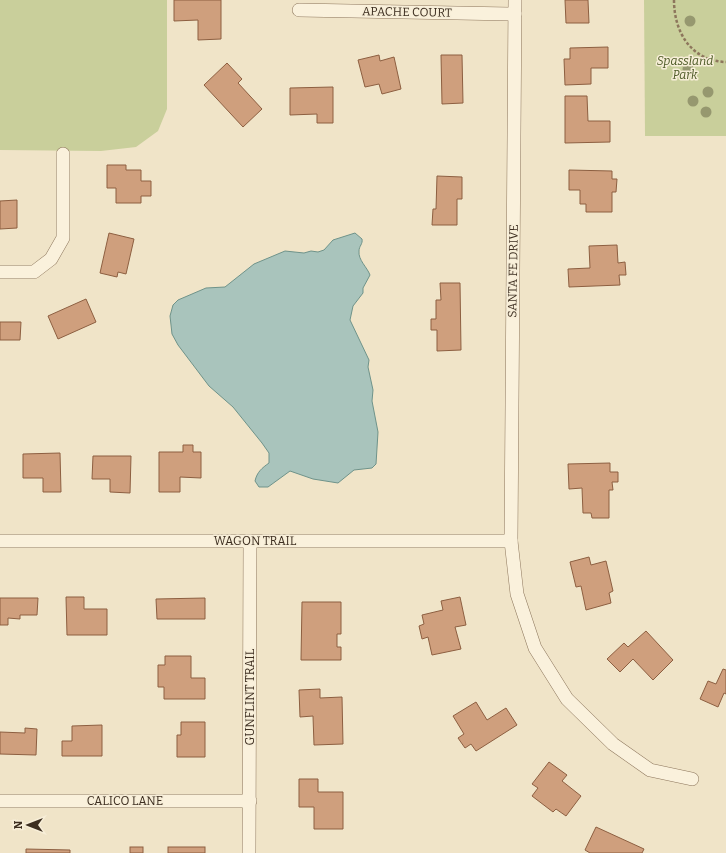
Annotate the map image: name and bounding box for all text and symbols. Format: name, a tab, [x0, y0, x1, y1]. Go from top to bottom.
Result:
street label: APACHE COURT	[362, 4, 452, 20]
park label: Spassland Park	[657, 54, 713, 82]
street label: SANTA FE DRIVE	[505, 224, 521, 318]
street label: WAGON TRAIL	[214, 534, 297, 548]
street label: GUNFLINT TRAIL	[243, 648, 257, 745]
street label: CALICO LANE	[87, 794, 163, 808]
north arrow	[8, 805, 48, 845]
text: N	[12, 820, 25, 829]

